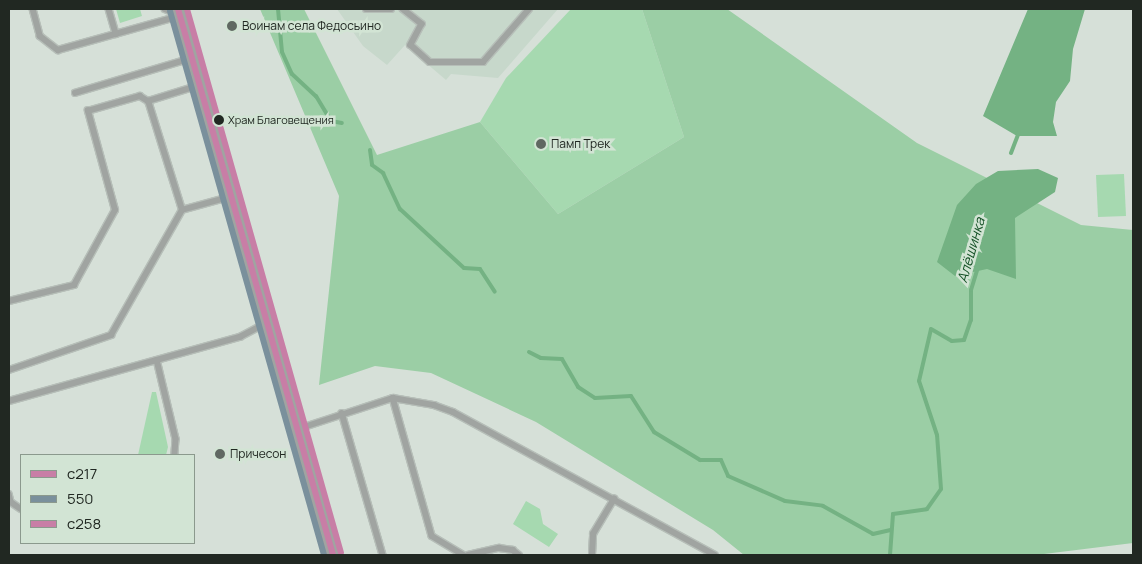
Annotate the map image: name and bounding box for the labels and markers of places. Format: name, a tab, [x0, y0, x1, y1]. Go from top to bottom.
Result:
place label: Воинам села Федосьино	[242, 19, 381, 33]
marker: Воинам села Федосьино	[226, 20, 238, 32]
place label: Храм Благовещения	[228, 113, 334, 127]
marker: Храм Благовещения	[214, 115, 224, 125]
place label: Памп Трек	[551, 137, 610, 151]
marker: Памп Трек	[535, 138, 547, 150]
place label: Причесон	[230, 447, 286, 461]
marker: Причесон	[214, 448, 226, 460]

